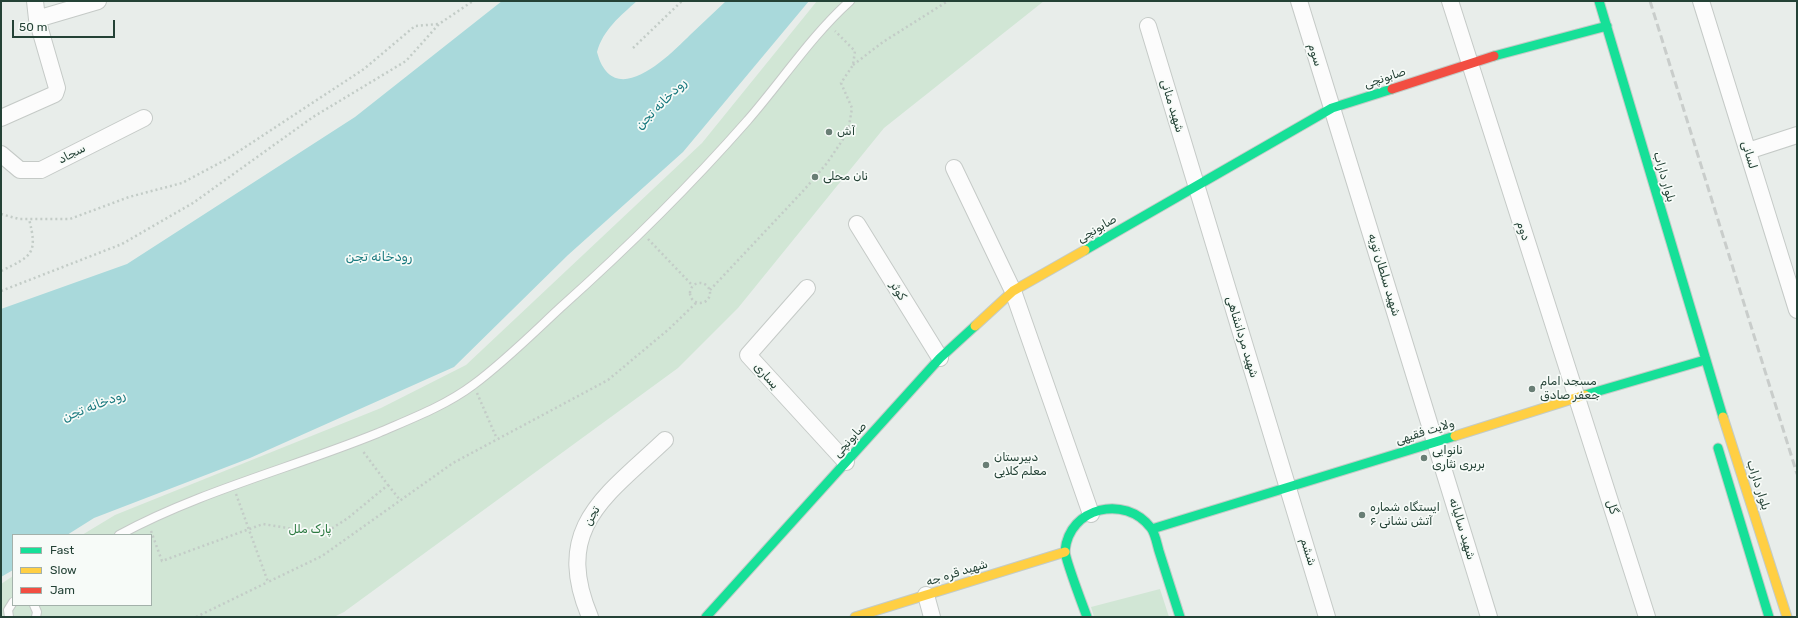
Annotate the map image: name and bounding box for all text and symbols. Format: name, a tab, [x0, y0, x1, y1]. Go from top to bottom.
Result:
scale bar	[14, 12, 117, 38]
text: 50 m	[19, 20, 47, 34]
street label: سوم	[1305, 42, 1325, 68]
street label: صابونچی	[1362, 65, 1408, 91]
water label: رودخانه تجن	[632, 75, 690, 133]
street label: شهید منانی	[1157, 78, 1187, 134]
place label: آش	[837, 125, 855, 139]
marker: آش	[824, 127, 834, 137]
street label: لسانی	[1738, 139, 1760, 171]
street label: سجاد	[56, 141, 88, 167]
street label: بلوار داراب	[1650, 150, 1678, 204]
place label: نان محلی	[823, 170, 868, 184]
marker: نان محلی	[810, 172, 820, 182]
street label: صابونچی	[1075, 212, 1119, 246]
street label: دوم	[1513, 220, 1533, 242]
street label: شهید سلطان تویه	[1365, 232, 1403, 318]
water label: رودخانه تجن	[346, 249, 412, 265]
street label: کوثر	[887, 279, 909, 303]
street label: شهید مردانشاهی	[1223, 294, 1261, 380]
street label: یساری	[750, 360, 782, 392]
place label: مسجد امام جعفر صادق	[1540, 375, 1600, 403]
marker: مسجد امام جعفر صادق	[1527, 384, 1537, 394]
water label: رودخانه تجن	[60, 387, 128, 425]
street label: ولایت فقیهی	[1394, 416, 1456, 448]
street label: صابونچی	[830, 419, 870, 461]
place label: نانوایی بربری نثاری	[1432, 444, 1485, 472]
place label: دبیرستان معلم کلایی	[994, 451, 1047, 479]
marker: نانوایی بربری نثاری	[1419, 453, 1429, 463]
street label: بلوار داراب	[1743, 458, 1773, 512]
marker: دبیرستان معلم کلایی	[981, 460, 991, 470]
street label: شهید سالیانه	[1446, 496, 1478, 562]
street label: گل	[1603, 498, 1621, 516]
place label: ایستگاه شماره ۶ آتش نشانی	[1370, 501, 1440, 529]
street label: تجن	[581, 504, 603, 528]
marker: ایستگاه شماره ۶ آتش نشانی	[1357, 510, 1367, 520]
park label: پارک ملل	[288, 523, 332, 537]
legend	[12, 534, 152, 606]
street label: ششم	[1297, 536, 1319, 568]
text: Fast	[50, 543, 74, 557]
street label: شهید قره جه	[924, 557, 990, 589]
text: Slow	[50, 563, 77, 577]
text: Jam	[50, 583, 75, 597]

